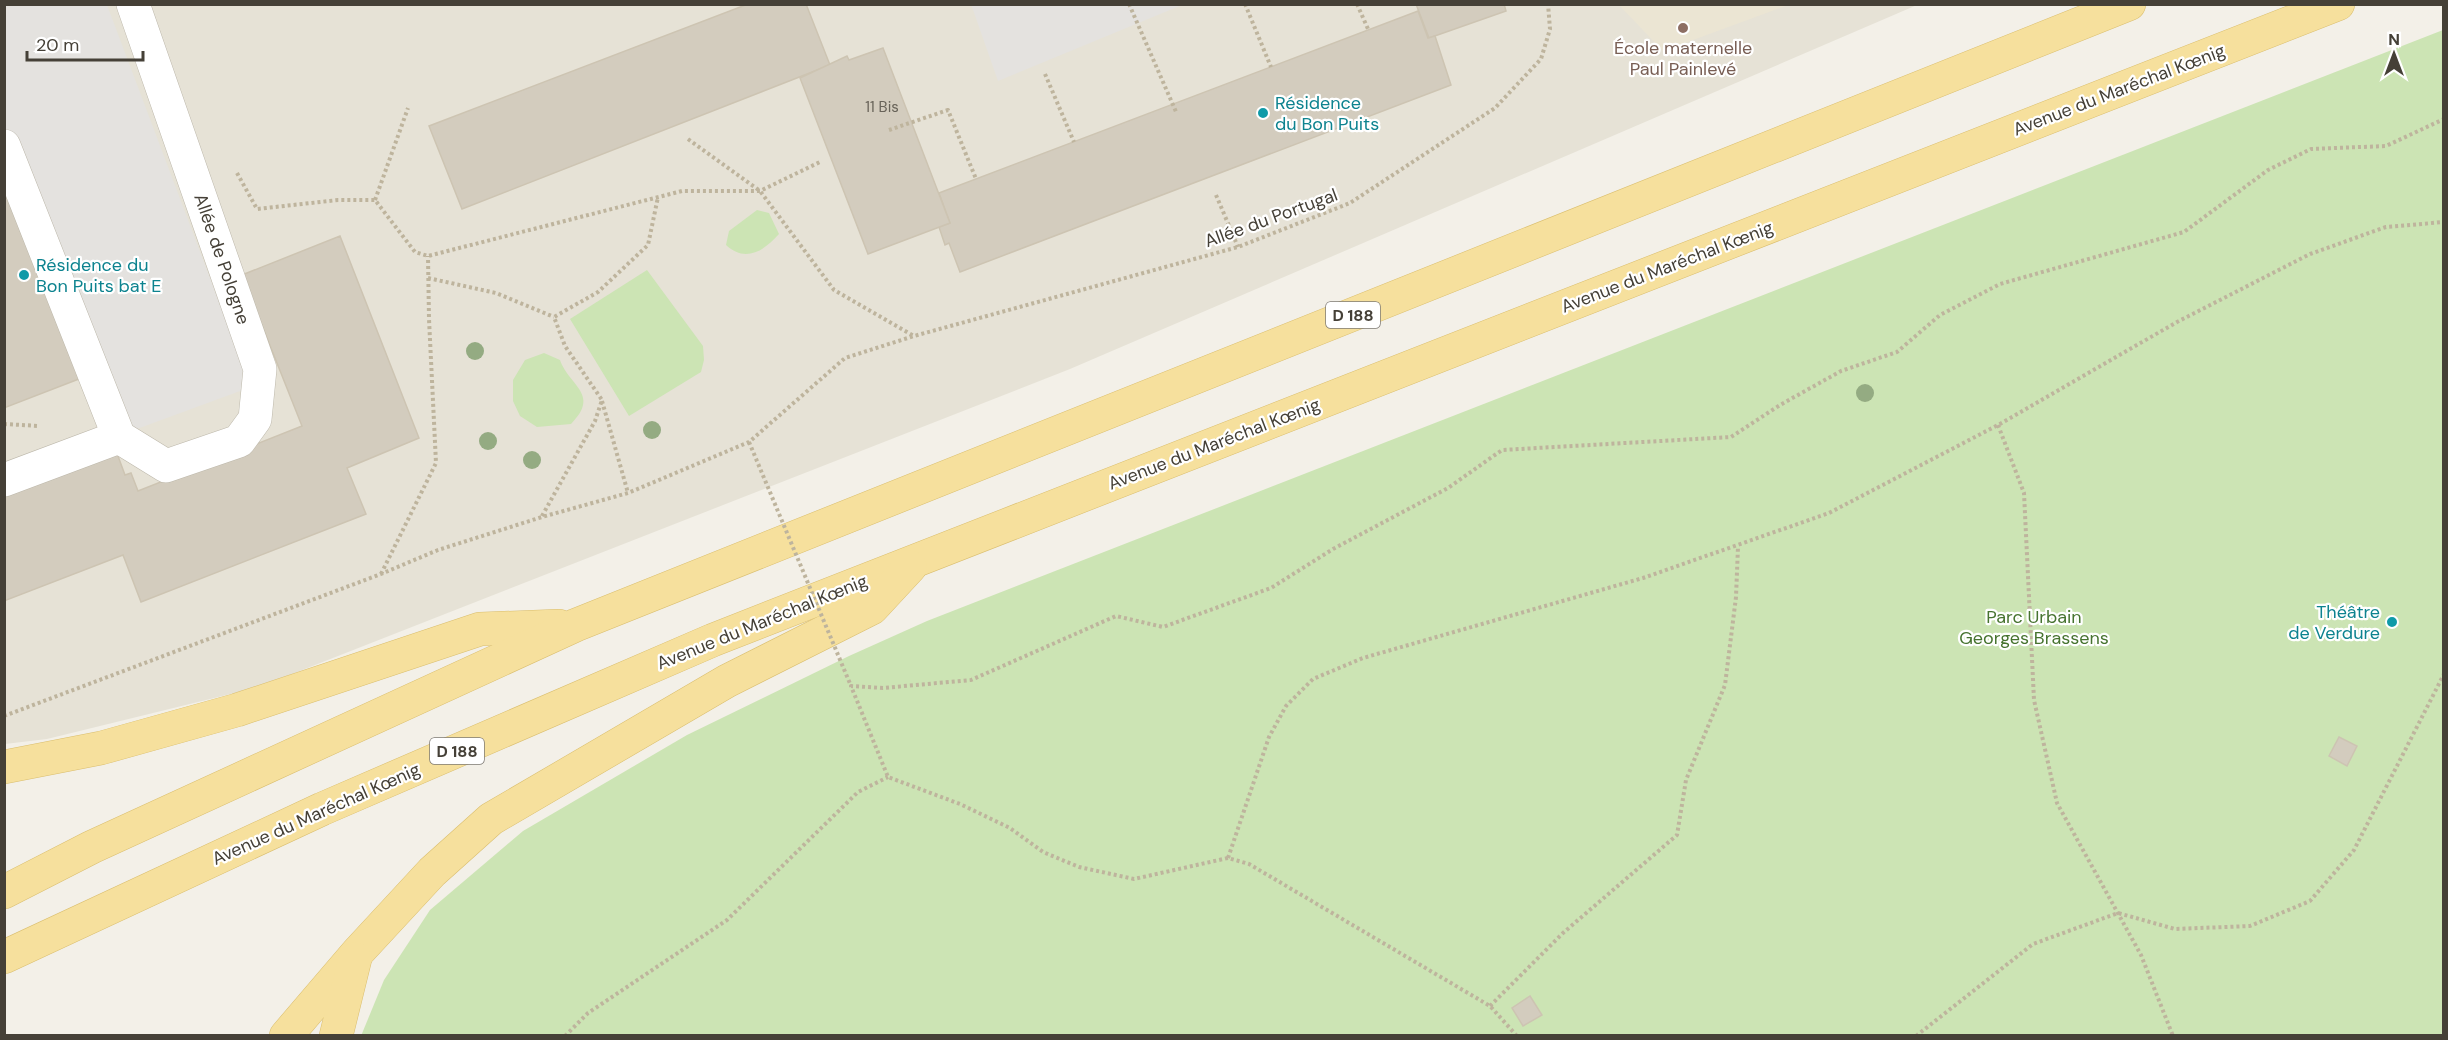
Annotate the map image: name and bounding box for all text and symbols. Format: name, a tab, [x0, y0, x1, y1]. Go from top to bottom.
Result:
marker: École maternelle Paul Painlevé	[1676, 21, 1690, 35]
scale bar	[27, 24, 142, 62]
north arrow	[2364, 24, 2424, 84]
text: N	[2388, 29, 2400, 50]
text: 20 m	[36, 33, 79, 57]
place label: École maternelle Paul Painlevé	[1614, 36, 1752, 81]
street label: Avenue du Maréchal Kœnig	[2010, 38, 2228, 142]
place label: Résidence du Bon Puits	[1275, 91, 1379, 136]
house number: 11 Bis	[865, 97, 899, 117]
marker: Résidence du Bon Puits	[1256, 106, 1270, 120]
street label: Allée du Portugal	[1201, 183, 1341, 253]
street label: Allée de Pologne	[188, 190, 256, 328]
street label: Avenue du Maréchal Kœnig	[1558, 215, 1776, 319]
place label: Résidence du Bon Puits bat E	[36, 253, 161, 298]
marker: Résidence du Bon Puits bat E	[17, 268, 31, 282]
road number: D 188	[1326, 302, 1380, 328]
street label: Avenue du Maréchal Kœnig	[1105, 392, 1323, 496]
street label: Avenue du Maréchal Kœnig	[653, 569, 871, 675]
place label: Théâtre de Verdure	[2288, 600, 2380, 645]
park label: Parc Urbain Georges Brassens	[1959, 605, 2109, 650]
marker: Théâtre de Verdure	[2385, 615, 2399, 629]
road number: D 188	[430, 738, 484, 764]
street label: Avenue du Maréchal Kœnig	[208, 757, 424, 871]

